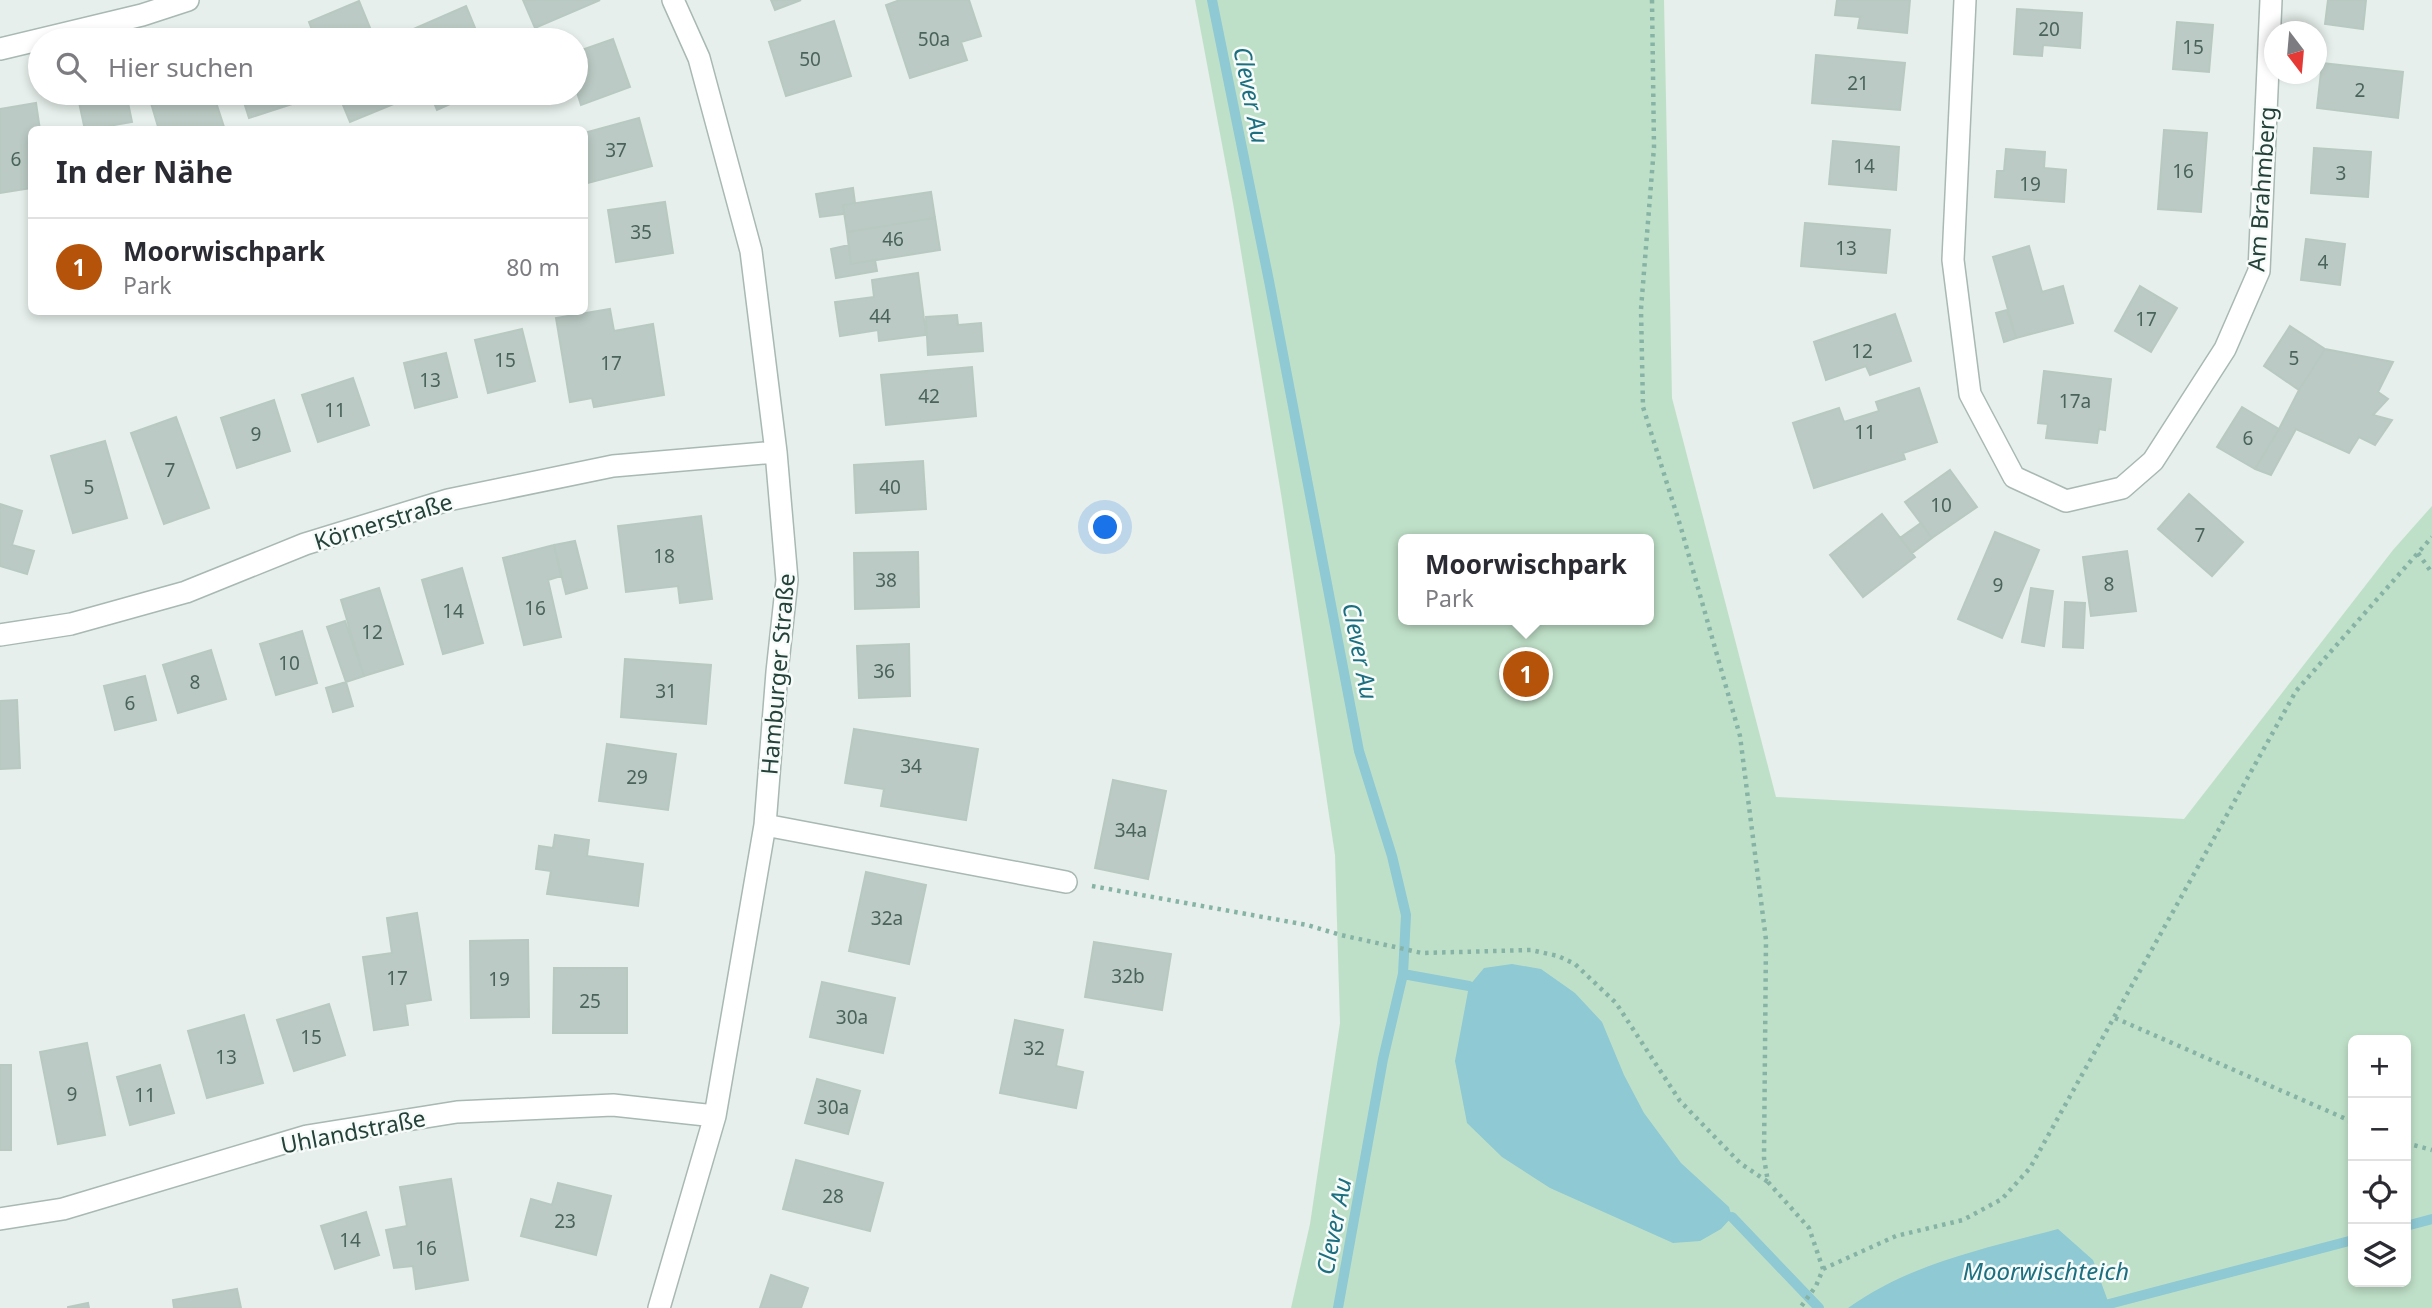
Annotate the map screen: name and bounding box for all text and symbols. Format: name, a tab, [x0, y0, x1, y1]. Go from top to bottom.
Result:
house number: 20	[2038, 16, 2060, 42]
north arrow	[2264, 21, 2327, 84]
house number: 50a	[918, 26, 950, 52]
search box	[28, 28, 588, 105]
house number: 15	[2182, 34, 2204, 60]
water label: Clever Au	[1226, 44, 1278, 146]
house number: 50	[799, 46, 821, 72]
icon: search	[52, 48, 90, 86]
text: Hier suchen	[108, 49, 254, 85]
house number: 21	[1847, 70, 1869, 96]
house number: 2	[2355, 77, 2365, 103]
street label: Am Brahmberg	[2239, 105, 2283, 273]
house number: 37	[605, 137, 627, 163]
house number: 6	[11, 146, 21, 172]
text: In der Nähe	[56, 151, 233, 192]
house number: 14	[1853, 153, 1875, 179]
house number: 16	[2172, 158, 2194, 184]
house number: 3	[2336, 160, 2346, 186]
house number: 19	[2019, 171, 2041, 197]
house number: 35	[630, 219, 652, 245]
house number: 46	[882, 226, 904, 252]
text: Moorwischpark	[123, 233, 325, 269]
house number: 13	[1835, 235, 1857, 261]
house number: 4	[2318, 249, 2329, 275]
text: 1	[72, 251, 86, 283]
text: 80 m	[506, 251, 560, 283]
text: Park	[123, 269, 172, 301]
house number: 44	[869, 303, 891, 329]
house number: 17	[2135, 306, 2157, 332]
house number: 12	[1851, 338, 1873, 364]
house number: 5	[2289, 345, 2299, 371]
house number: 15	[494, 347, 516, 373]
house number: 17	[600, 350, 622, 376]
house number: 13	[419, 367, 441, 393]
house number: 42	[918, 383, 940, 409]
house number: 17a	[2059, 388, 2091, 414]
house number: 11	[324, 397, 346, 423]
house number: 11	[1854, 419, 1876, 445]
house number: 9	[251, 421, 261, 447]
house number: 6	[2243, 425, 2253, 451]
house number: 7	[165, 457, 175, 483]
house number: 5	[84, 474, 94, 500]
house number: 40	[879, 474, 901, 500]
street label: Körnerstraße	[310, 485, 456, 557]
house number: 10	[1930, 492, 1952, 518]
your location	[1088, 510, 1122, 544]
house number: 7	[2195, 522, 2205, 548]
popup	[1398, 534, 1654, 625]
house number: 18	[653, 543, 675, 569]
text: Moorwischpark	[1425, 546, 1627, 582]
house number: 38	[875, 567, 897, 593]
house number: 8	[2104, 571, 2114, 597]
street label: Hamburger Straße	[752, 572, 802, 776]
house number: 9	[1993, 572, 2003, 598]
text: Park	[1425, 582, 1474, 614]
house number: 16	[524, 595, 546, 621]
house number: 14	[442, 598, 464, 624]
water label: Clever Au	[1335, 600, 1387, 702]
house number: 12	[361, 619, 383, 645]
pin: 1	[1503, 648, 1549, 700]
house number: 10	[278, 650, 300, 676]
house number: 36	[873, 658, 895, 684]
house number: 8	[190, 669, 200, 695]
house number: 31	[655, 678, 677, 704]
house number: 6	[125, 690, 135, 716]
house number: 34	[900, 753, 922, 779]
house number: 29	[626, 764, 648, 790]
house number: 34a	[1115, 817, 1147, 843]
house number: 32a	[871, 905, 903, 931]
house number: 32b	[1111, 963, 1145, 989]
house number: 17	[386, 965, 408, 991]
house number: 19	[488, 966, 510, 992]
house number: 25	[579, 988, 601, 1014]
house number: 30a	[836, 1004, 868, 1030]
house number: 15	[300, 1024, 322, 1050]
house number: 32	[1023, 1035, 1045, 1061]
map controls	[2348, 1035, 2411, 1287]
button: +	[2348, 1035, 2411, 1098]
house number: 13	[215, 1044, 237, 1070]
house number: 9	[67, 1081, 77, 1107]
house number: 11	[134, 1082, 156, 1108]
house number: 30a	[817, 1094, 849, 1120]
button: −	[2348, 1098, 2411, 1161]
street label: Uhlandstraße	[278, 1101, 428, 1161]
button: locate	[2348, 1161, 2411, 1224]
water label: Clever Au	[1307, 1175, 1359, 1277]
house number: 28	[822, 1183, 844, 1209]
house number: 23	[554, 1208, 576, 1234]
button: layers	[2348, 1224, 2411, 1287]
house number: 14	[339, 1227, 361, 1253]
house number: 16	[415, 1235, 437, 1261]
water label: Moorwischteich	[1963, 1254, 2129, 1287]

